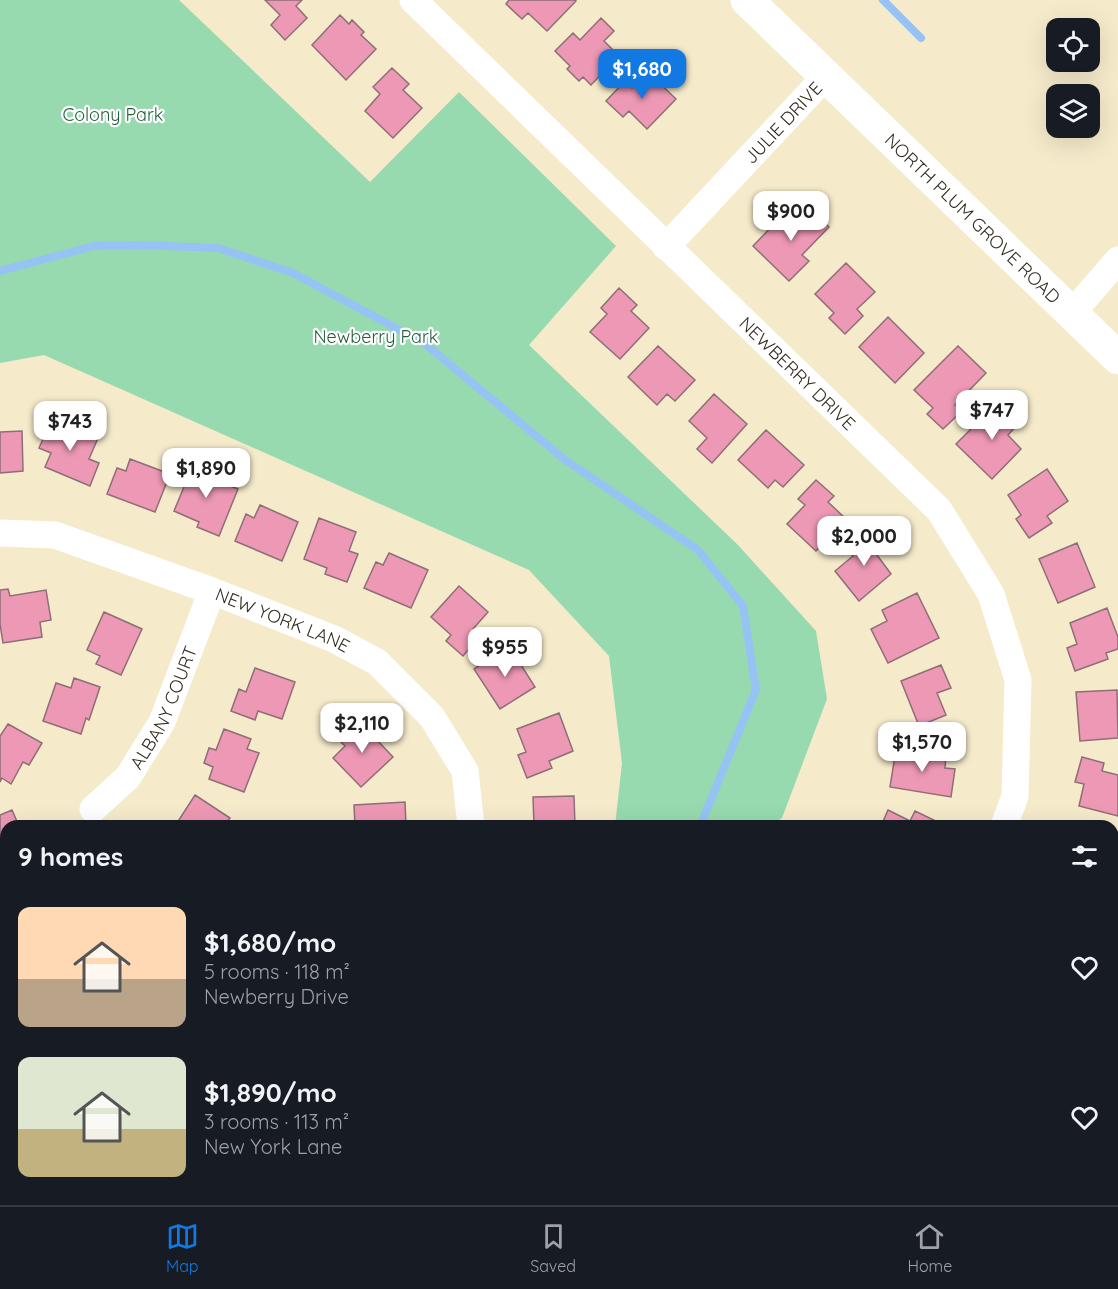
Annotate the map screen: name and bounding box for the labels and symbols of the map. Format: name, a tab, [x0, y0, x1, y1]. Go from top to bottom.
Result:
pin: $1,680	[593, 49, 691, 100]
street label: JULIE DRIVE	[739, 76, 827, 168]
park label: Colony Park	[62, 103, 164, 126]
street label: NORTH PLUM GROVE ROAD	[880, 128, 1066, 308]
pin: $900	[755, 191, 827, 242]
street label: NEWBERRY DRIVE	[735, 312, 861, 435]
park label: Newberry Park	[314, 325, 439, 348]
pin: $747	[956, 390, 1028, 441]
pin: $743	[34, 401, 106, 452]
pin: $1,890	[157, 448, 255, 499]
pin: $2,000	[815, 516, 913, 567]
street label: NEW YORK LANE	[212, 582, 354, 657]
pin: $955	[469, 627, 541, 678]
street label: ALBANY COURT	[124, 642, 202, 773]
pin: $2,110	[313, 703, 411, 754]
pin: $1,570	[873, 722, 971, 773]

